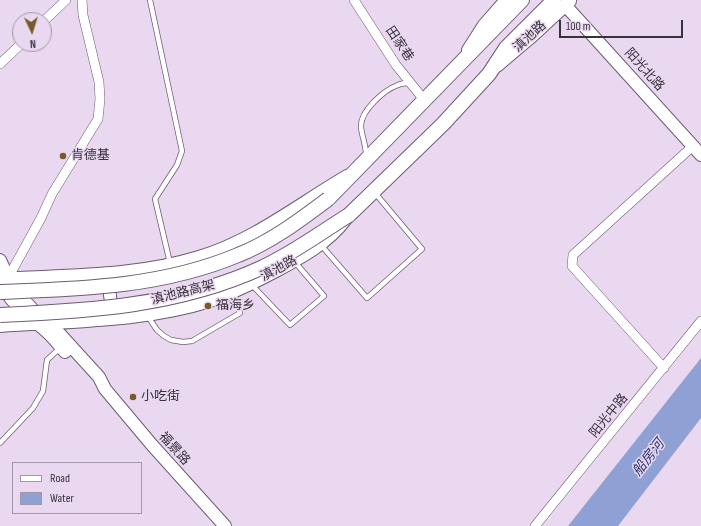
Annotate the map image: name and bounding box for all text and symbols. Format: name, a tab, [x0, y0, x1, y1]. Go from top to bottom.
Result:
north arrow	[12, 12, 52, 52]
scale bar	[561, 12, 685, 38]
street label: 滇池路	[510, 18, 550, 56]
text: 100 m	[566, 19, 591, 34]
street label: 田家巷	[382, 23, 416, 65]
text: N	[29, 37, 36, 50]
street label: 阳光北路	[621, 45, 667, 95]
place label: 肯德基	[71, 148, 110, 164]
marker: 肯德基	[58, 151, 68, 161]
street label: 滇池路	[258, 253, 300, 285]
street label: 滇池路高架	[150, 278, 216, 308]
place label: 福海乡	[216, 298, 255, 314]
marker: 福海乡	[203, 301, 213, 311]
place label: 小吃街	[141, 389, 180, 405]
street label: 阳光中路	[587, 391, 631, 441]
marker: 小吃街	[128, 392, 138, 402]
street label: 福景路	[155, 429, 193, 469]
water label: 船房河	[629, 436, 669, 480]
legend	[12, 462, 142, 514]
text: Road	[50, 471, 70, 486]
text: Water	[50, 491, 74, 506]

